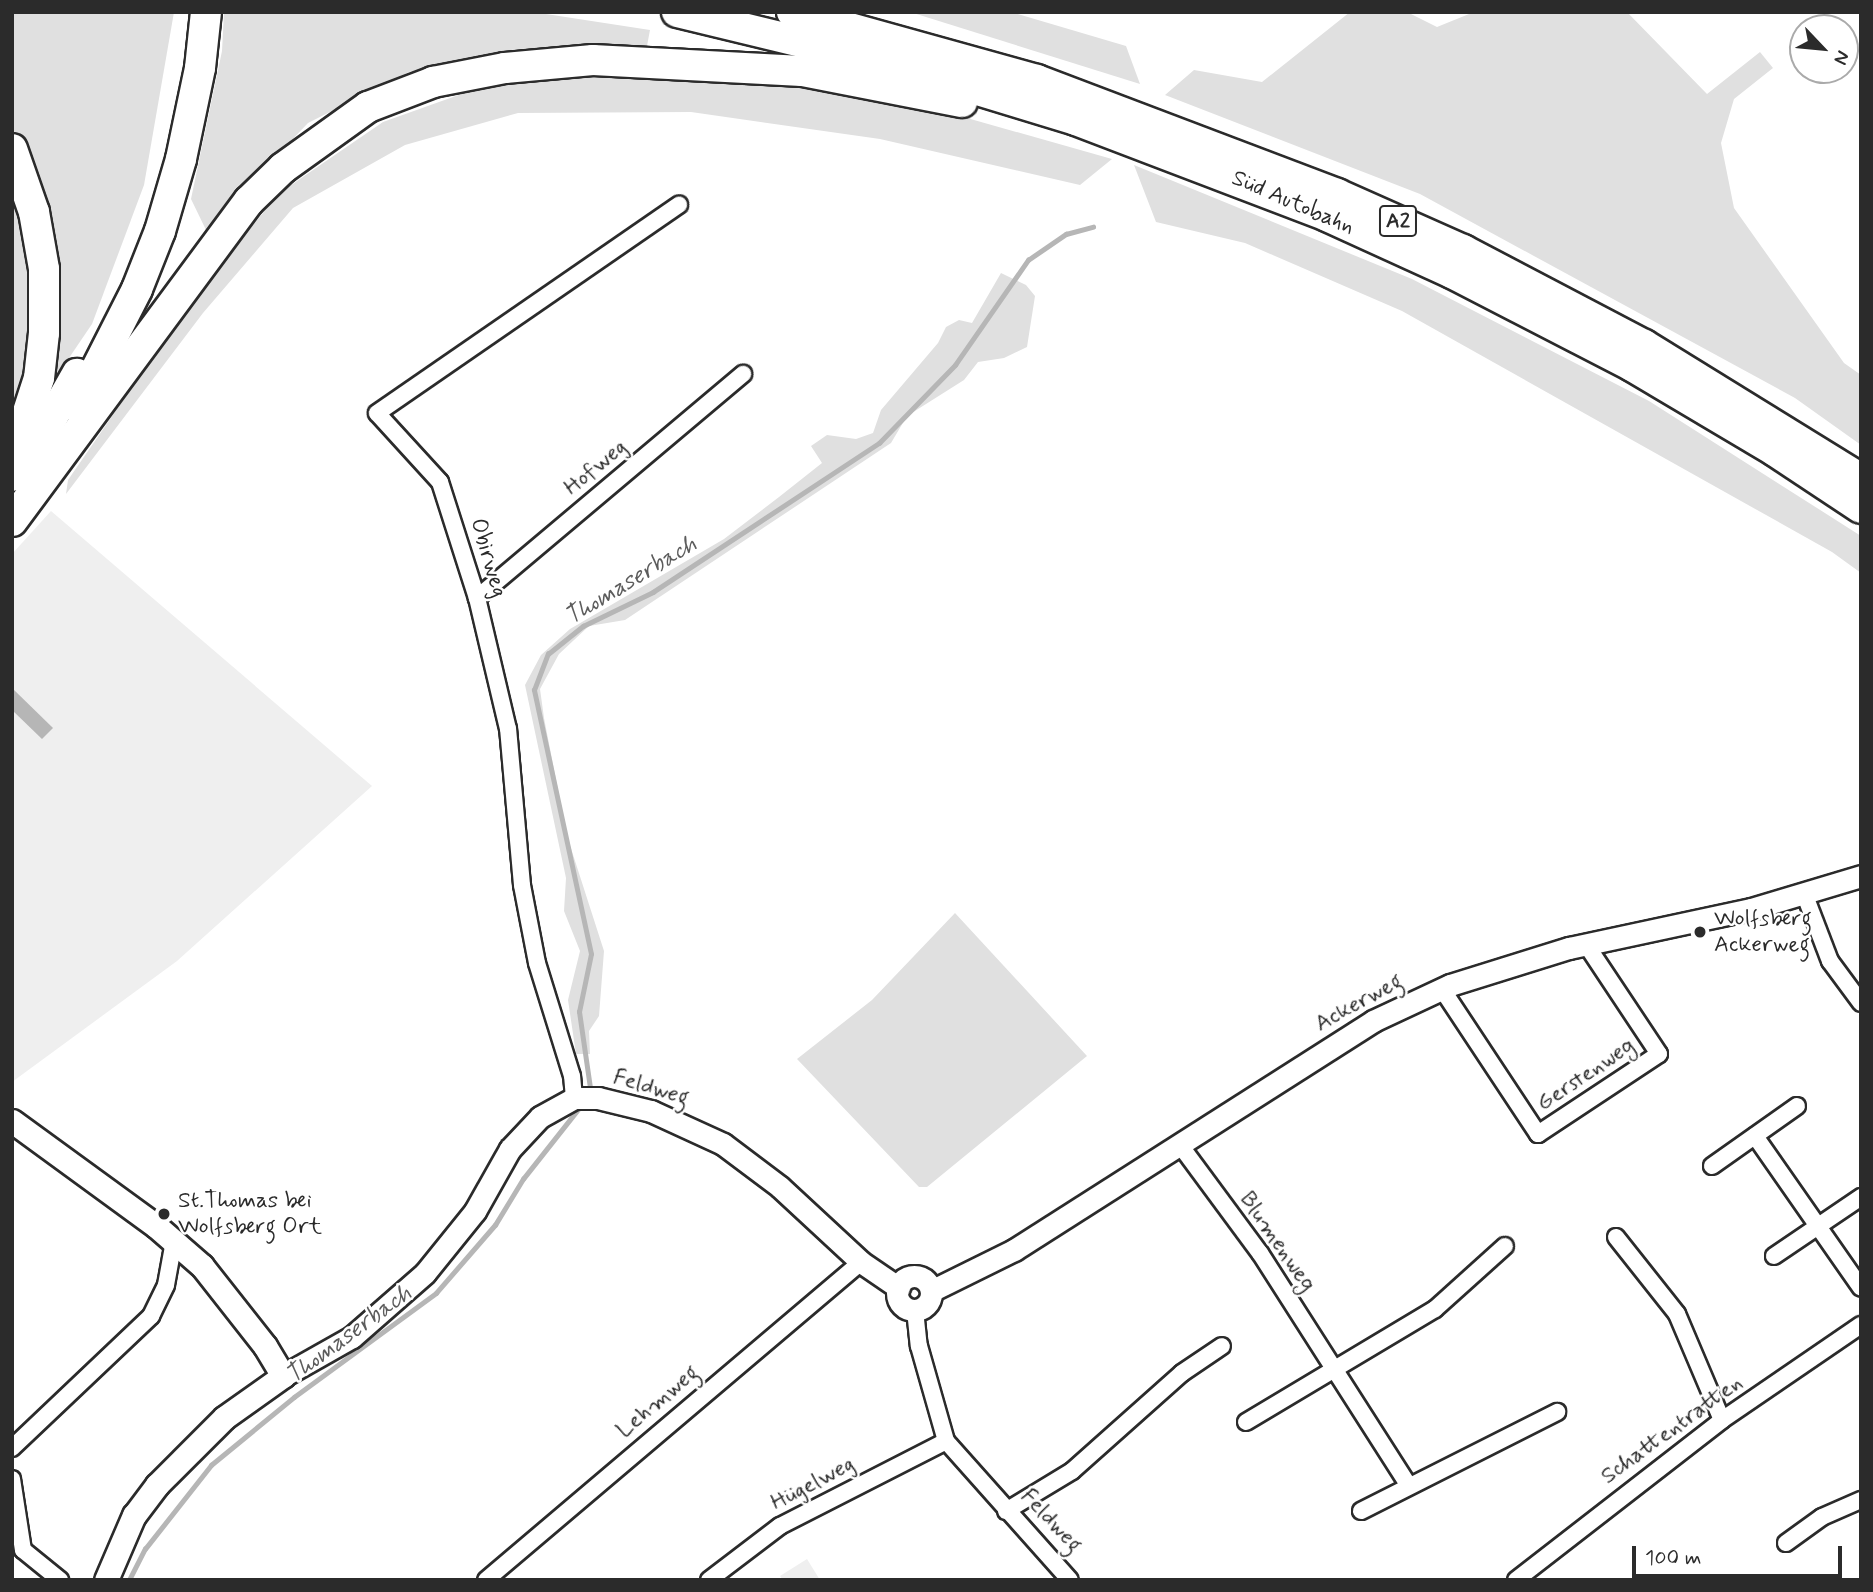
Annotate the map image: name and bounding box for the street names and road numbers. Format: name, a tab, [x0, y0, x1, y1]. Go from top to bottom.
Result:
street label: Süd Autobahn	[1227, 165, 1359, 241]
road number: A2	[1379, 204, 1417, 238]
street label: Hofweg	[559, 434, 633, 502]
street label: Obirweg	[464, 515, 512, 601]
street label: Ackerweg	[1310, 968, 1408, 1038]
street label: Gerstenweg	[1532, 1032, 1640, 1118]
street label: Feldweg	[610, 1063, 692, 1113]
street label: Blumenweg	[1233, 1187, 1321, 1297]
street label: Lehmweg	[611, 1359, 705, 1445]
street label: Schattentratten	[1596, 1369, 1748, 1491]
street label: Hügelweg	[766, 1450, 860, 1518]
street label: Feldweg	[1014, 1483, 1088, 1559]

